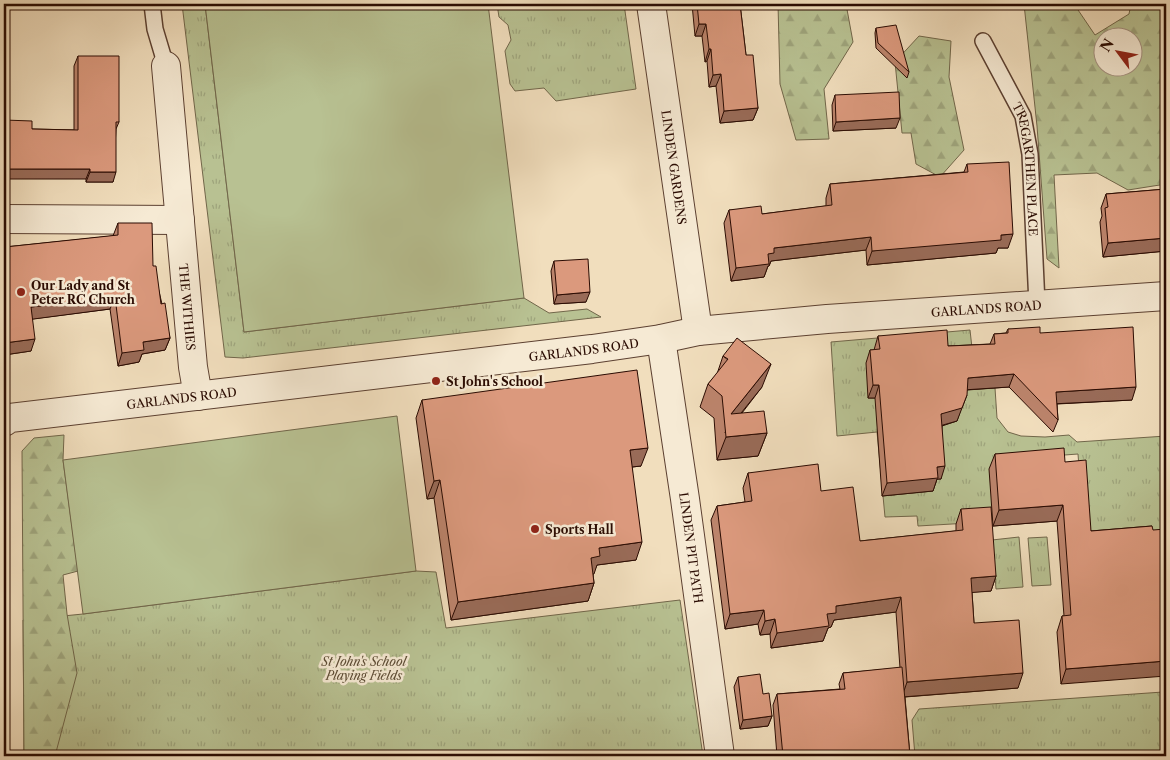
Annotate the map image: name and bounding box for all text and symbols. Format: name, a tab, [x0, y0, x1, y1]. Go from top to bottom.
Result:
north arrow	[1092, 28, 1142, 78]
text: N	[1096, 35, 1118, 55]
street label: TREGARTHEN PLACE	[1009, 99, 1041, 236]
street label: LINDEN GARDENS	[659, 109, 690, 226]
street label: THE WITHIES	[176, 263, 199, 351]
place label: Our Lady and St Peter RC Church	[31, 278, 136, 307]
marker: Our Lady and St Peter RC Church	[15, 286, 27, 298]
street label: GARLANDS ROAD	[930, 297, 1042, 319]
street label: GARLANDS ROAD	[528, 335, 640, 364]
place label: St John's School	[446, 374, 543, 389]
marker: St John's School	[430, 375, 442, 387]
street label: GARLANDS ROAD	[126, 384, 238, 412]
street label: LINDEN PIT PATH	[677, 491, 707, 604]
place label: Sports Hall	[545, 522, 614, 537]
marker: Sports Hall	[529, 523, 541, 535]
park label: St John's School Playing Fields	[321, 654, 408, 683]

